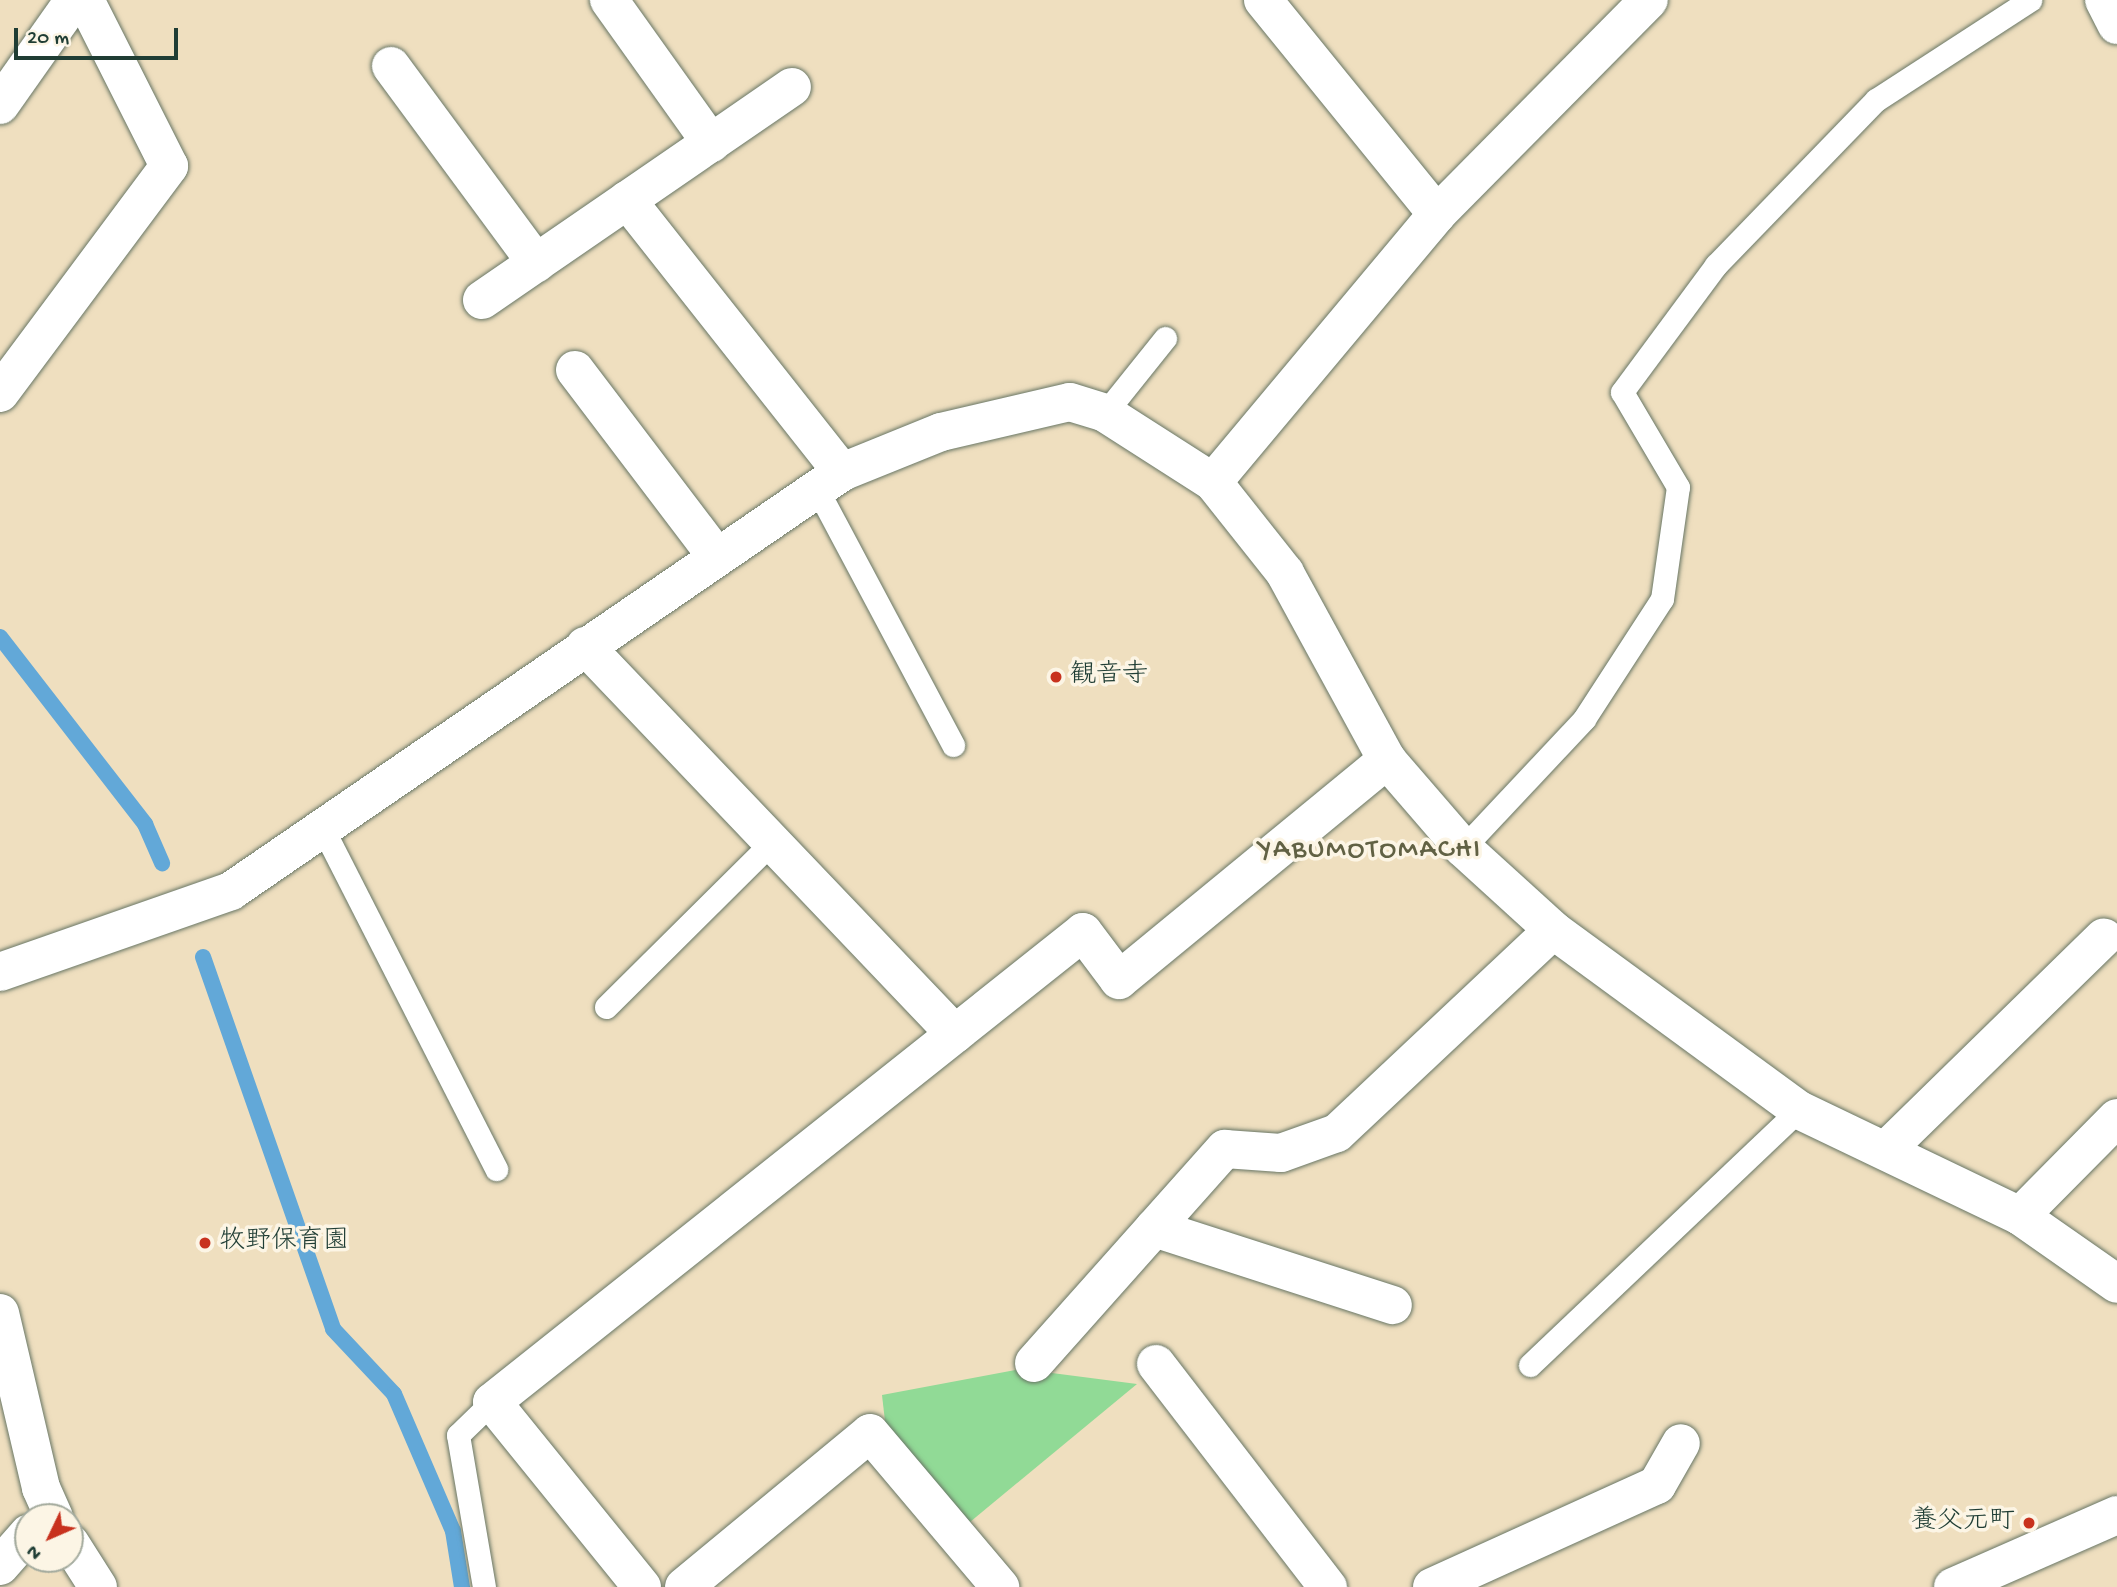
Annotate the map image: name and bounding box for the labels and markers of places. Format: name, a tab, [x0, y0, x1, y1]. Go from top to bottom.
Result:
place label: 観音寺	[1070, 661, 1148, 693]
marker: 観音寺	[1048, 669, 1064, 685]
place label: 牧野保育園	[219, 1227, 349, 1259]
marker: 牧野保育園	[197, 1235, 213, 1251]
place label: 養父元町	[1911, 1507, 2015, 1539]
marker: 養父元町	[2021, 1515, 2037, 1531]

